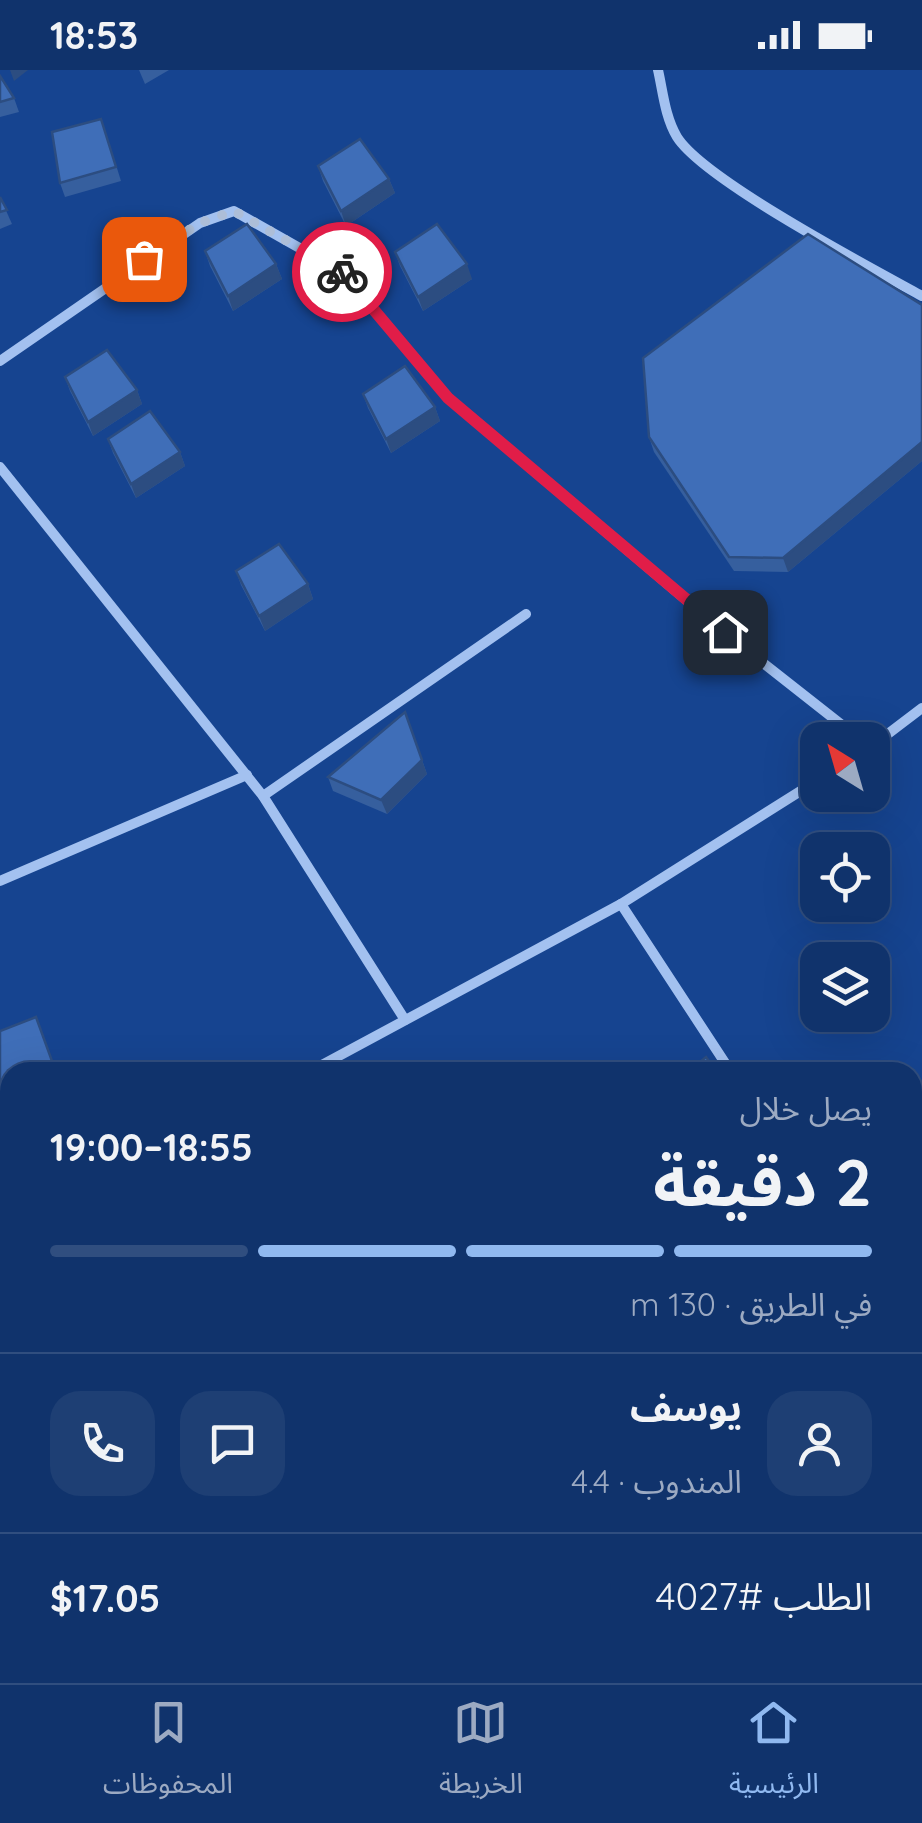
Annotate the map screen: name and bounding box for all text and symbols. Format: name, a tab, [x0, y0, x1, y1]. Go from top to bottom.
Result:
text: 18:53	[50, 11, 138, 59]
pin	[102, 217, 187, 302]
courier	[292, 222, 392, 322]
icon: bag	[117, 232, 172, 287]
icon: bike	[315, 245, 370, 300]
pin	[683, 590, 768, 675]
icon: home	[698, 605, 753, 660]
north arrow	[800, 722, 890, 812]
map controls	[800, 722, 890, 1032]
button: locate	[800, 832, 890, 922]
button: layers	[800, 942, 890, 1032]
text: يصل خلال	[740, 1088, 872, 1128]
text: 18:55–19:00	[50, 1123, 253, 1171]
text: 2 دقيقة	[653, 1141, 872, 1222]
text: في الطريق · 130 m	[630, 1284, 872, 1324]
text: يوسف	[630, 1383, 742, 1431]
button: phone	[50, 1391, 155, 1496]
button: chat	[180, 1391, 285, 1496]
button: person	[767, 1391, 872, 1496]
text: المندوب · 4.4	[571, 1461, 742, 1501]
text: الطلب #4027	[655, 1572, 872, 1620]
text: $17.05	[50, 1574, 160, 1622]
tab: المحفوظات	[103, 1695, 233, 1814]
tab: الخريطة	[439, 1695, 523, 1814]
tab: الرئيسية	[729, 1695, 819, 1814]

